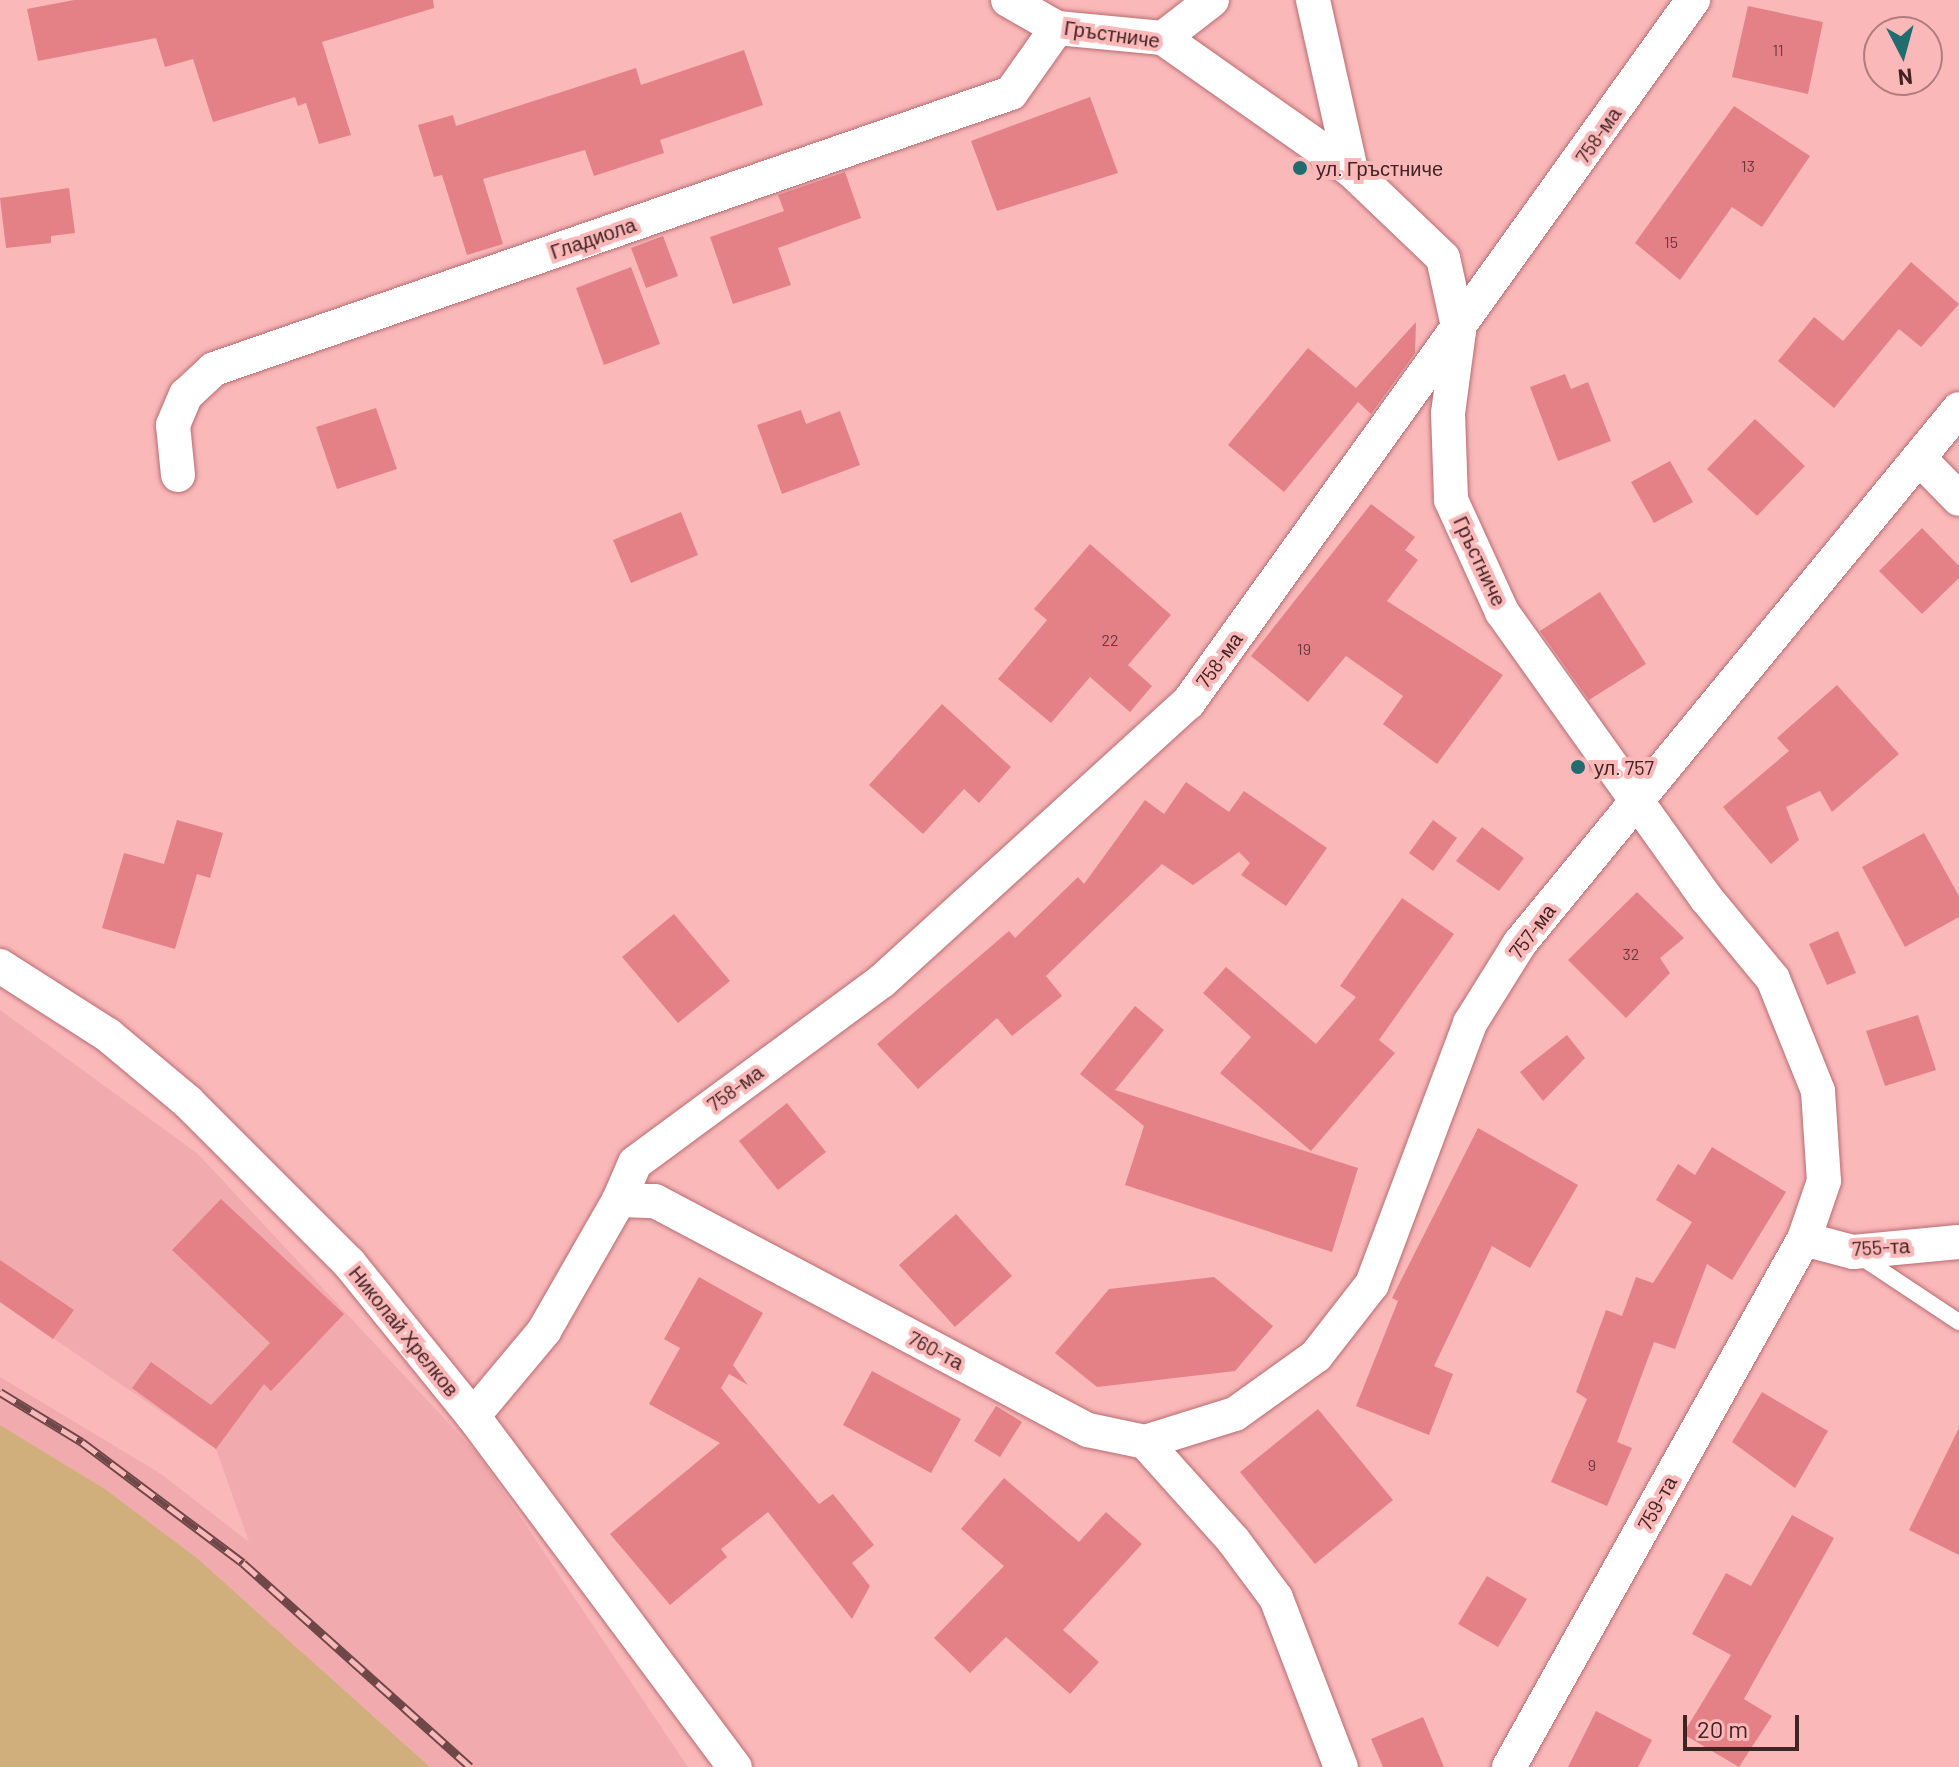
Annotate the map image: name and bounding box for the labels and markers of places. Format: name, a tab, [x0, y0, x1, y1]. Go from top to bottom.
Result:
place label: ул. Гръстниче	[1316, 156, 1443, 180]
marker: ул. Гръстниче	[1291, 159, 1309, 177]
place label: ул. 757	[1594, 755, 1654, 779]
marker: ул. 757	[1569, 758, 1587, 776]

